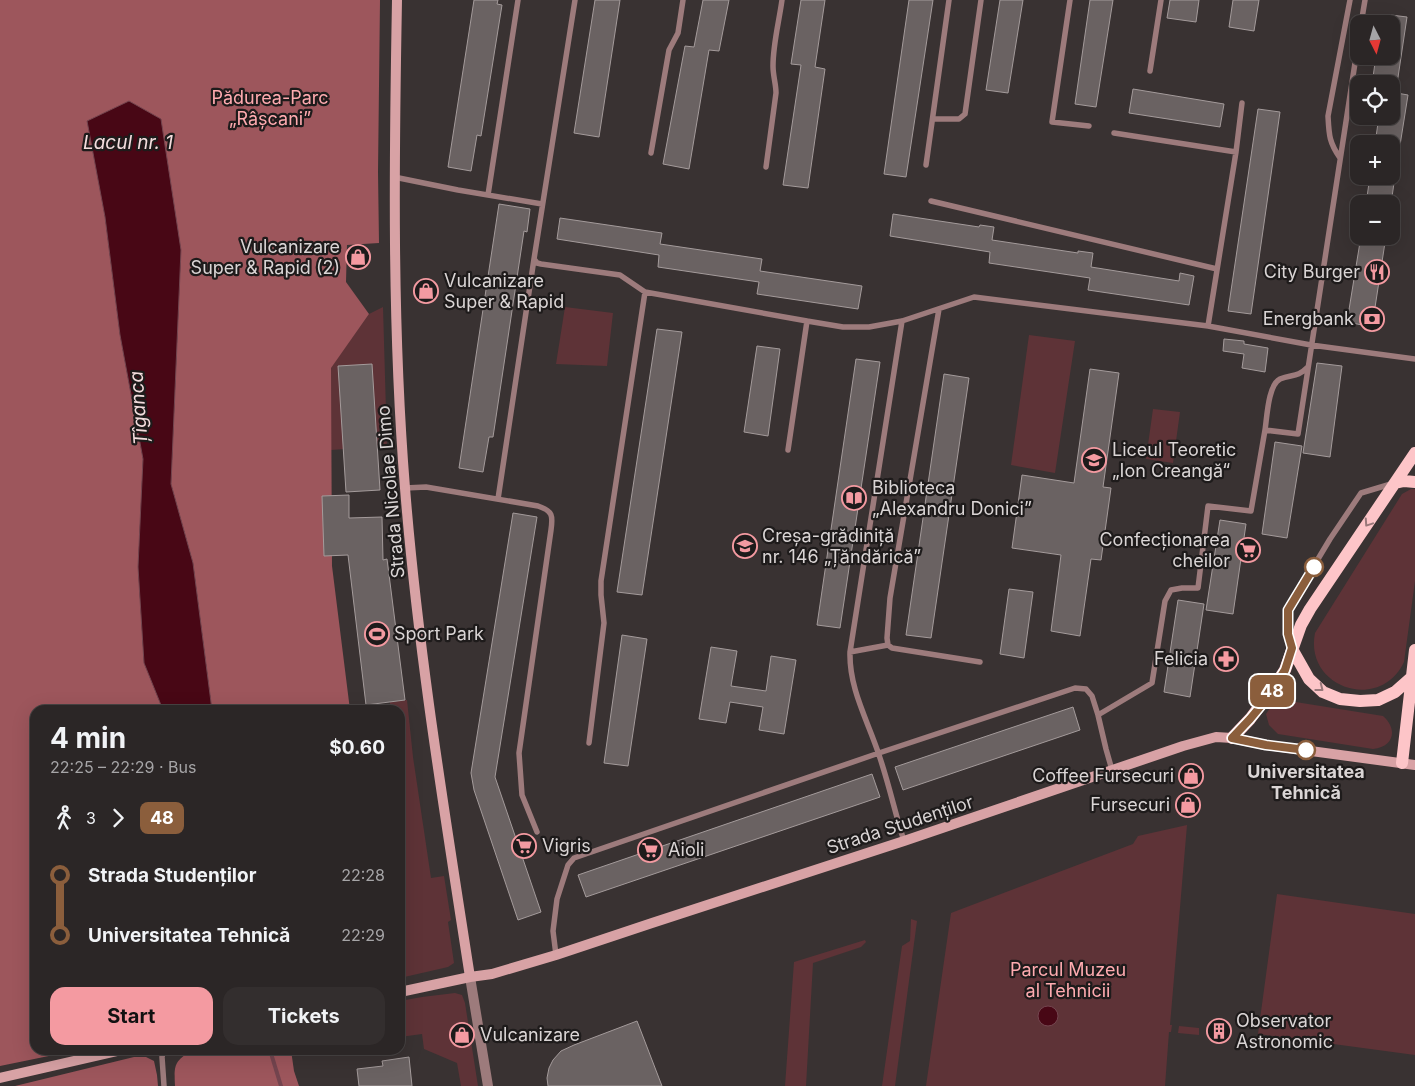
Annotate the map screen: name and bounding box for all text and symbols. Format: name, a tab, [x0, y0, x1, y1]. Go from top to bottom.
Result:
north arrow	[1350, 15, 1400, 65]
map controls	[1350, 15, 1400, 245]
button: locate	[1350, 75, 1400, 125]
park label: Pădurea-Parc „Râșcani”	[211, 87, 329, 130]
water label: Lacul nr. 1	[83, 131, 173, 154]
button: +	[1350, 135, 1400, 185]
button: −	[1350, 195, 1400, 245]
place label: Vulcanizare Super & Rapid (2)	[191, 236, 340, 278]
shop icon: Vulcanizare Super & Rapid (2)	[345, 244, 371, 270]
restaurant icon: City Burger	[1364, 259, 1390, 285]
place label: City Burger	[1264, 261, 1360, 282]
place label: Vulcanizare Super & Rapid	[444, 270, 564, 312]
shop icon: Vulcanizare Super & Rapid	[413, 278, 439, 304]
bank icon: Energbank	[1359, 306, 1385, 332]
place label: Energbank	[1263, 308, 1354, 329]
water label: Țîganca	[124, 370, 153, 446]
street label: Strada Nicolae Dimo	[372, 405, 409, 579]
place label: Liceul Teoretic „Ion Creangă“	[1112, 439, 1236, 481]
school or university icon: Liceul Teoretic „Ion Creangă“	[1081, 447, 1107, 473]
place label: Biblioteca „Alexandru Donici”	[872, 477, 1032, 519]
library icon: Biblioteca „Alexandru Donici”	[841, 485, 867, 511]
one-way arrow	[1365, 518, 1374, 527]
place label: Creșa-grădiniță nr. 146 „Țăndărică”	[762, 525, 921, 568]
place label: Confecționarea cheilor	[1099, 529, 1230, 571]
school or university icon: Creșa-grădiniță nr. 146 „Țăndărică”	[732, 533, 758, 559]
supermarket icon: Confecționarea cheilor	[1235, 537, 1261, 563]
unlabelled marker	[1304, 557, 1324, 577]
sports icon: Sport Park	[364, 621, 390, 647]
place label: Sport Park	[394, 623, 484, 644]
pharmacy icon: Felicia	[1213, 646, 1239, 672]
place label: Felicia	[1154, 648, 1208, 669]
line badge: 48	[1250, 675, 1294, 707]
text: 48	[1260, 680, 1284, 701]
one-way arrow	[1314, 682, 1323, 691]
text: 4 min	[50, 721, 126, 755]
text: $0.60	[329, 736, 385, 759]
marker: Universitatea Tehnică	[1296, 740, 1316, 760]
text: 22:25 – 22:29 · Bus	[50, 757, 196, 777]
place label: Universitatea Tehnică	[1247, 761, 1365, 803]
shop icon: Coffee Fursecuri	[1178, 763, 1204, 789]
place label: Coffee Fursecuri	[1032, 765, 1174, 786]
street label: Strada Studenților	[824, 791, 976, 859]
shop icon: Fursecuri	[1175, 792, 1201, 818]
place label: Fursecuri	[1090, 794, 1170, 815]
icon: walk	[50, 804, 78, 832]
icon: forward	[104, 804, 132, 832]
text: 48	[150, 807, 174, 828]
text: 3	[86, 808, 96, 828]
supermarket icon: Vigris	[511, 833, 537, 859]
place label: Vigris	[542, 835, 591, 856]
supermarket icon: Aioli	[637, 837, 663, 863]
place label: Aioli	[668, 839, 704, 860]
text: Strada Studenților	[88, 864, 256, 887]
text: 22:28	[341, 865, 385, 885]
text: Universitatea Tehnică	[88, 924, 290, 947]
text: 22:29	[341, 925, 385, 945]
park label: Parcul Muzeu al Tehnicii	[1010, 959, 1126, 1001]
button: Start	[50, 987, 213, 1045]
button: Tickets	[223, 987, 385, 1045]
place label: Observator Astronomic	[1236, 1010, 1333, 1052]
building icon: Observator Astronomic	[1206, 1018, 1232, 1044]
shop icon: Vulcanizare	[449, 1022, 475, 1048]
place label: Vulcanizare	[480, 1024, 580, 1045]

